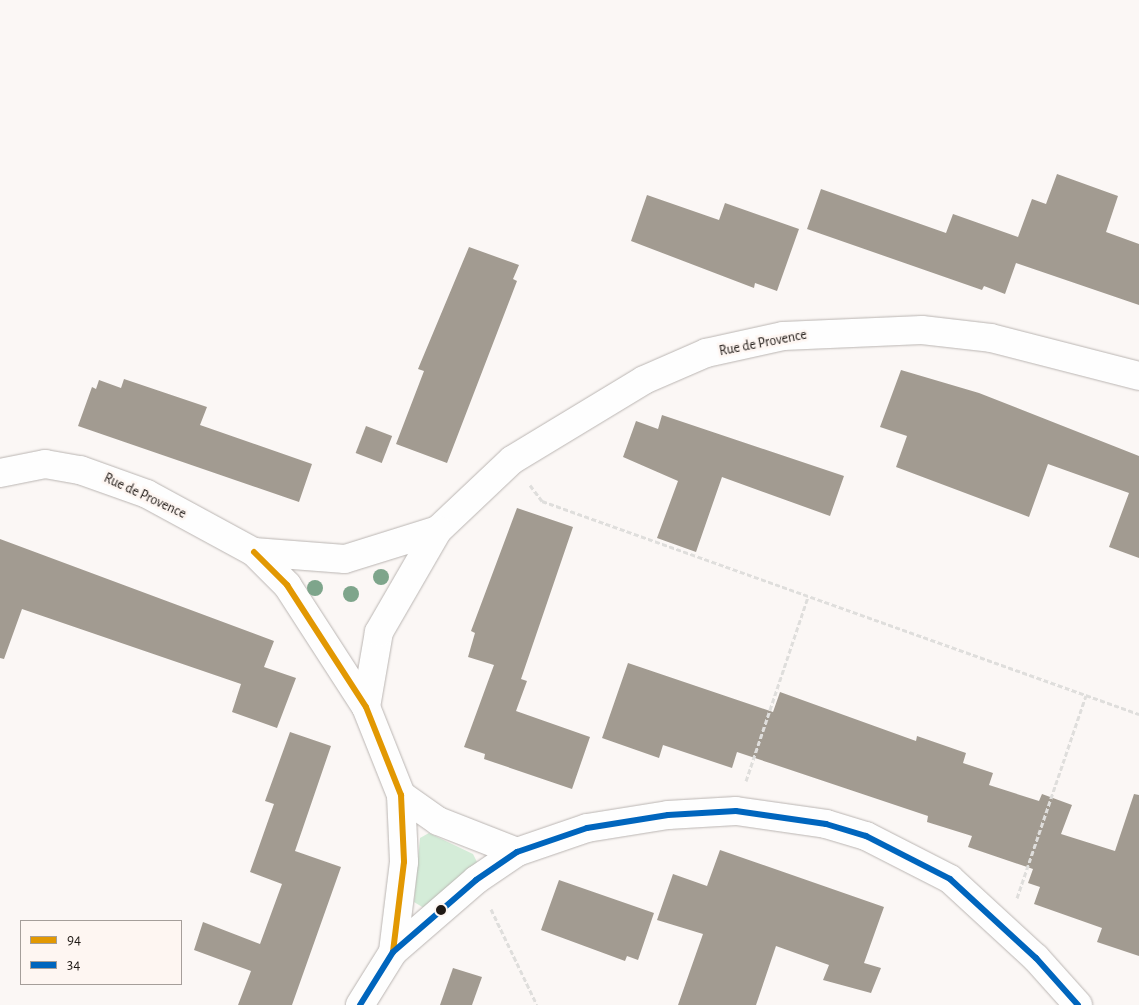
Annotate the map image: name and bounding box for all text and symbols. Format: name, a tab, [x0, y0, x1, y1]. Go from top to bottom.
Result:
street label: Rue de Provence	[718, 326, 808, 360]
street label: Rue de Provence	[101, 470, 189, 522]
unlabelled marker	[436, 905, 446, 915]
legend	[20, 920, 182, 985]
text: 94	[67, 932, 81, 947]
text: 34	[67, 957, 80, 972]

